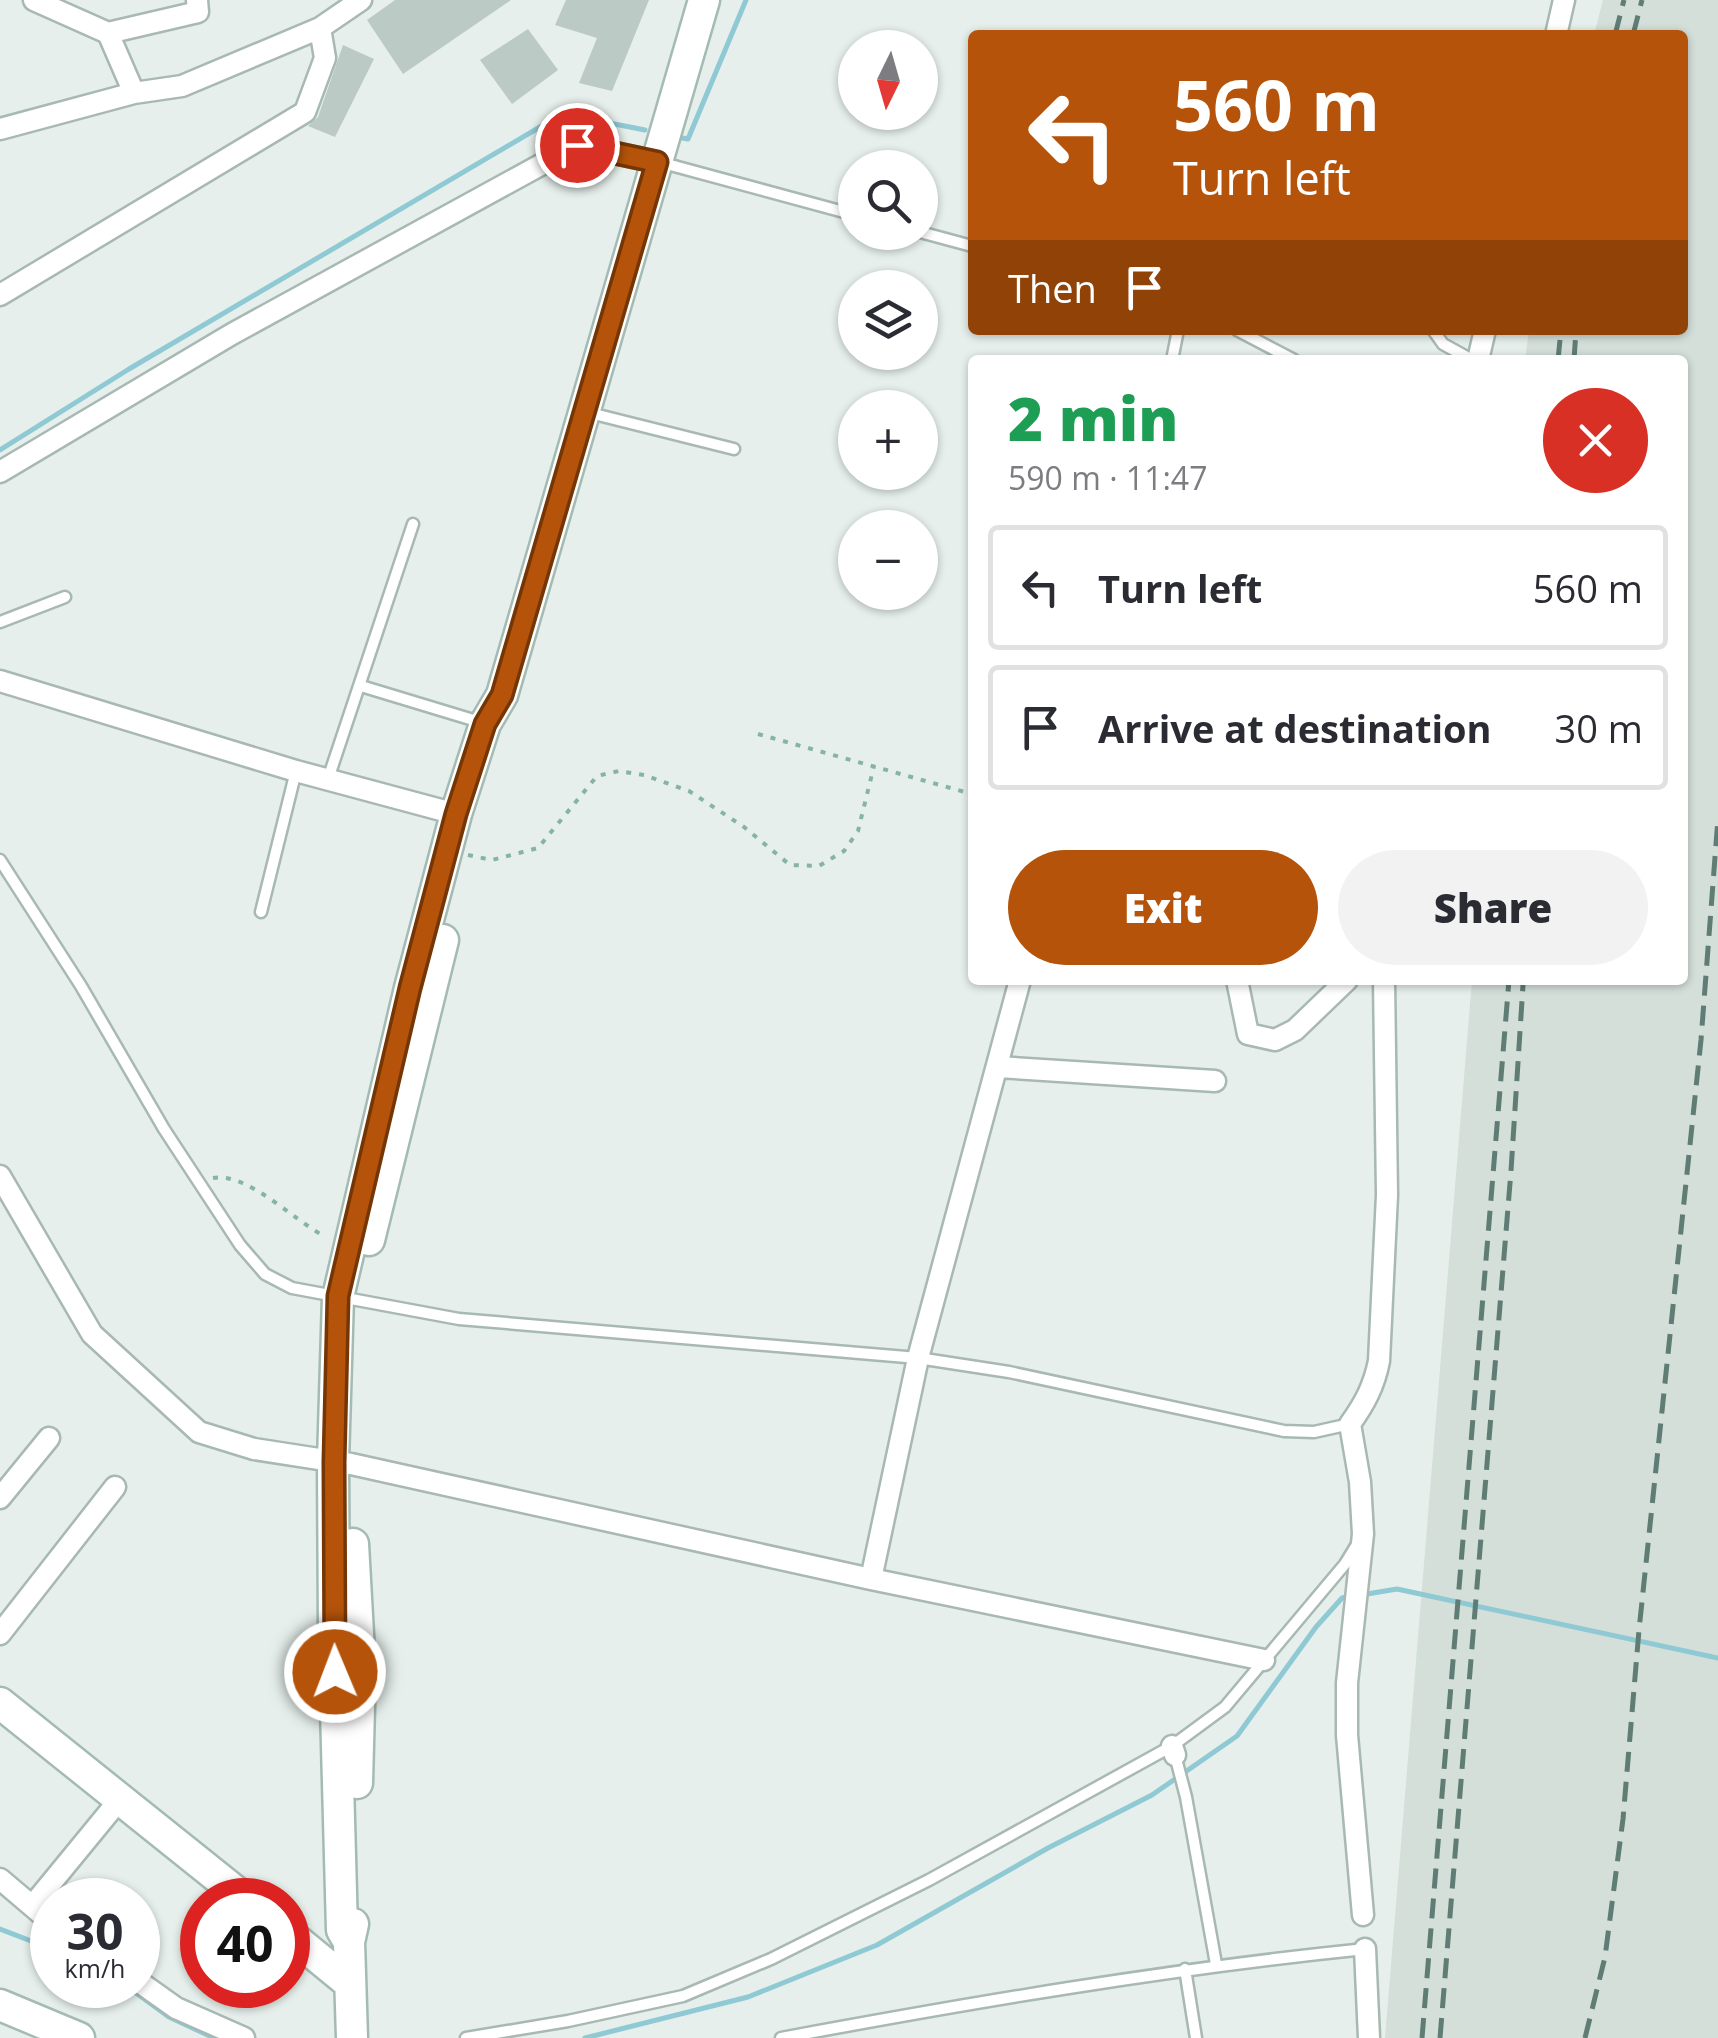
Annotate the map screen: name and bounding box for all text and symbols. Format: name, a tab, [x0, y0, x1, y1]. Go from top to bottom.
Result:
north arrow	[838, 30, 938, 130]
map controls	[838, 30, 938, 610]
text: 560 m	[1173, 56, 1380, 152]
icon: left	[1008, 70, 1138, 200]
pin	[535, 103, 620, 188]
icon: arrive	[550, 118, 605, 173]
text: Turn left	[1173, 147, 1351, 208]
button: search	[838, 150, 938, 250]
icon: arrive	[1117, 260, 1172, 315]
text: Then	[1008, 262, 1097, 314]
button: layers	[838, 270, 938, 370]
text: 2 min	[1008, 377, 1178, 459]
button: close	[1543, 388, 1648, 493]
button: +	[838, 390, 938, 490]
text: 590 m · 11:47	[1008, 456, 1207, 499]
button: −	[838, 510, 938, 610]
icon: left	[1013, 560, 1068, 615]
text: Turn left	[1098, 562, 1262, 614]
text: 560 m	[1533, 562, 1643, 614]
icon: arrive	[1013, 700, 1068, 755]
text: Arrive at destination	[1098, 702, 1492, 754]
text: 30 m	[1554, 702, 1643, 754]
button: Exit	[1008, 850, 1318, 965]
button: Share	[1338, 850, 1648, 965]
position arrow	[283, 1620, 387, 1724]
speed limit sign: 40	[180, 1878, 310, 2008]
text: 30	[66, 1897, 124, 1965]
text: km/h	[65, 1951, 125, 1985]

